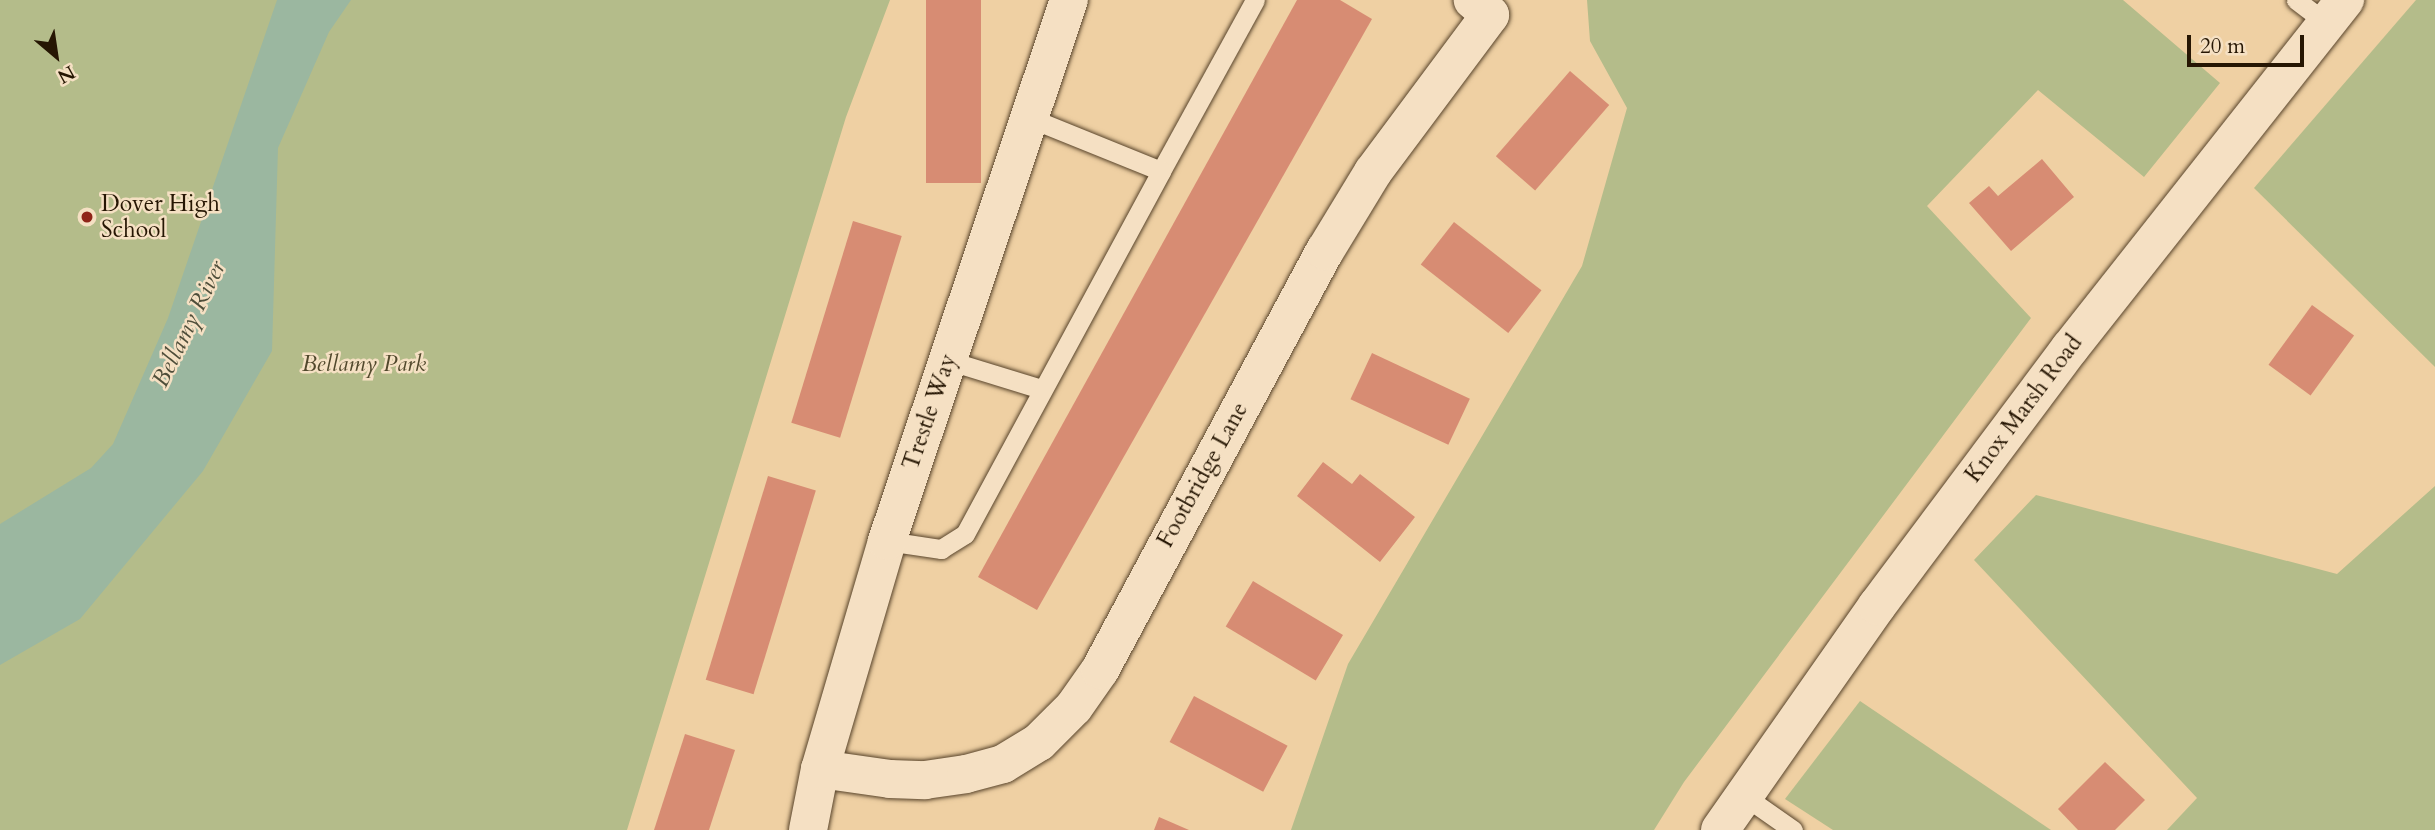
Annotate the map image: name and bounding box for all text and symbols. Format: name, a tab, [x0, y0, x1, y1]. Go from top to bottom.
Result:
north arrow	[21, 21, 91, 91]
scale bar	[2190, 21, 2307, 65]
text: 20 m	[2200, 32, 2245, 61]
text: N	[53, 59, 80, 90]
place label: Dover High School	[101, 190, 220, 244]
marker: Dover High School	[79, 209, 95, 225]
water label: Bellamy River	[146, 256, 232, 392]
street label: Knox Marsh Road	[1960, 330, 2088, 488]
park label: Bellamy Park	[302, 350, 426, 378]
street label: Trestle Way	[897, 350, 963, 474]
street label: Footbridge Lane	[1152, 398, 1254, 552]

